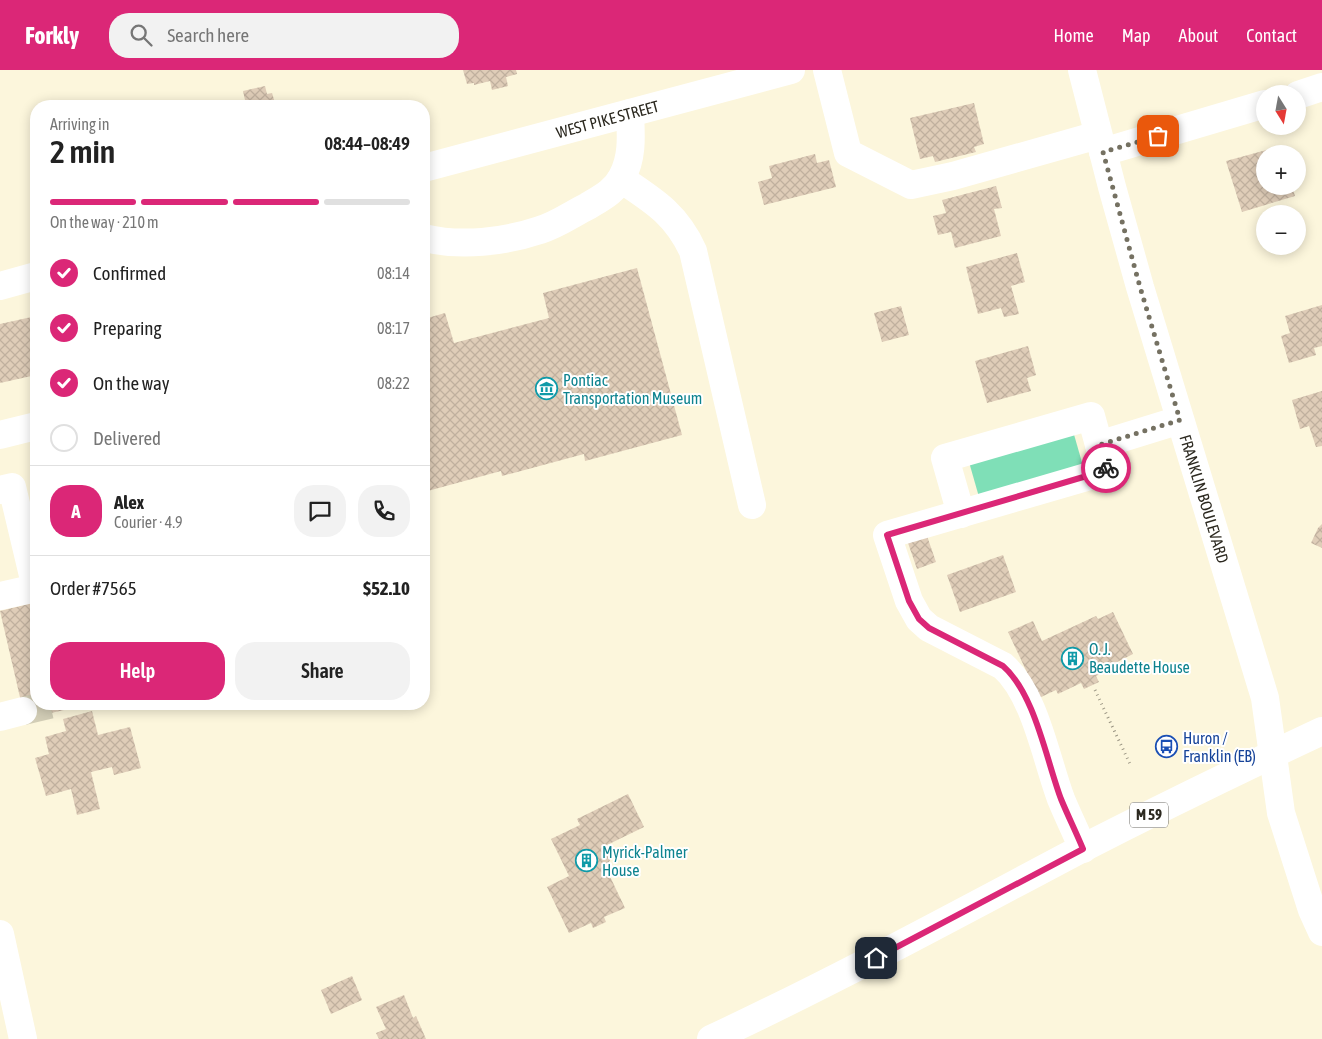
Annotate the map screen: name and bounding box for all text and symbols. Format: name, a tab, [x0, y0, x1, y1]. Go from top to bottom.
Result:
search box	[109, 13, 459, 58]
icon: search	[127, 21, 155, 49]
text: Forkly	[25, 22, 79, 49]
text: Search here	[167, 24, 249, 46]
text: Home	[1054, 25, 1094, 46]
text: Map	[1122, 25, 1151, 46]
text: About	[1179, 25, 1218, 46]
text: Contact	[1246, 25, 1297, 46]
north arrow	[1256, 85, 1306, 135]
map controls	[1256, 85, 1306, 255]
street label: WEST PIKE STREET	[554, 97, 661, 141]
text: Arriving in	[50, 115, 110, 133]
pin	[1137, 115, 1179, 157]
icon: bag	[1144, 122, 1172, 150]
text: 08:44–08:49	[324, 132, 410, 154]
text: 2 min	[50, 133, 115, 170]
button: +	[1256, 145, 1306, 195]
button: −	[1256, 205, 1306, 255]
text: On the way · 210 m	[50, 213, 159, 231]
icon: check	[50, 259, 78, 287]
text: Confirmed	[93, 262, 166, 284]
text: 08:14	[377, 264, 410, 282]
icon: check	[50, 314, 78, 342]
text: Preparing	[93, 317, 162, 339]
text: 08:17	[377, 319, 410, 337]
icon: check	[50, 369, 78, 397]
place label: Pontiac Transportation Museum	[563, 371, 702, 408]
text: On the way	[93, 372, 170, 394]
text: 08:22	[377, 374, 410, 392]
museum icon: Pontiac Transportation Museum	[535, 377, 559, 401]
text: Delivered	[93, 427, 161, 449]
street label: FRANKLIN BOULEVARD	[1176, 432, 1232, 565]
courier	[1081, 443, 1131, 493]
icon: bike	[1092, 454, 1120, 482]
button: chat	[294, 485, 346, 537]
button: phone	[358, 485, 410, 537]
text: Alex	[114, 491, 144, 513]
text: A	[71, 500, 81, 522]
text: Courier · 4.9	[114, 513, 183, 531]
text: Order #7565	[50, 577, 137, 599]
text: $52.10	[363, 577, 410, 599]
place label: O. J. Beaudette House	[1089, 640, 1190, 676]
button: Help	[50, 642, 225, 700]
button: Share	[235, 642, 410, 700]
building icon: O. J. Beaudette House	[1061, 646, 1085, 670]
place label: Huron / Franklin (EB)	[1183, 729, 1256, 766]
bus stop icon: Huron / Franklin (EB)	[1155, 735, 1179, 759]
road number: M 59	[1130, 802, 1168, 828]
place label: Myrick-Palmer House	[602, 843, 688, 879]
building icon: Myrick-Palmer House	[574, 849, 598, 873]
pin	[855, 937, 897, 979]
icon: home	[862, 944, 890, 972]

